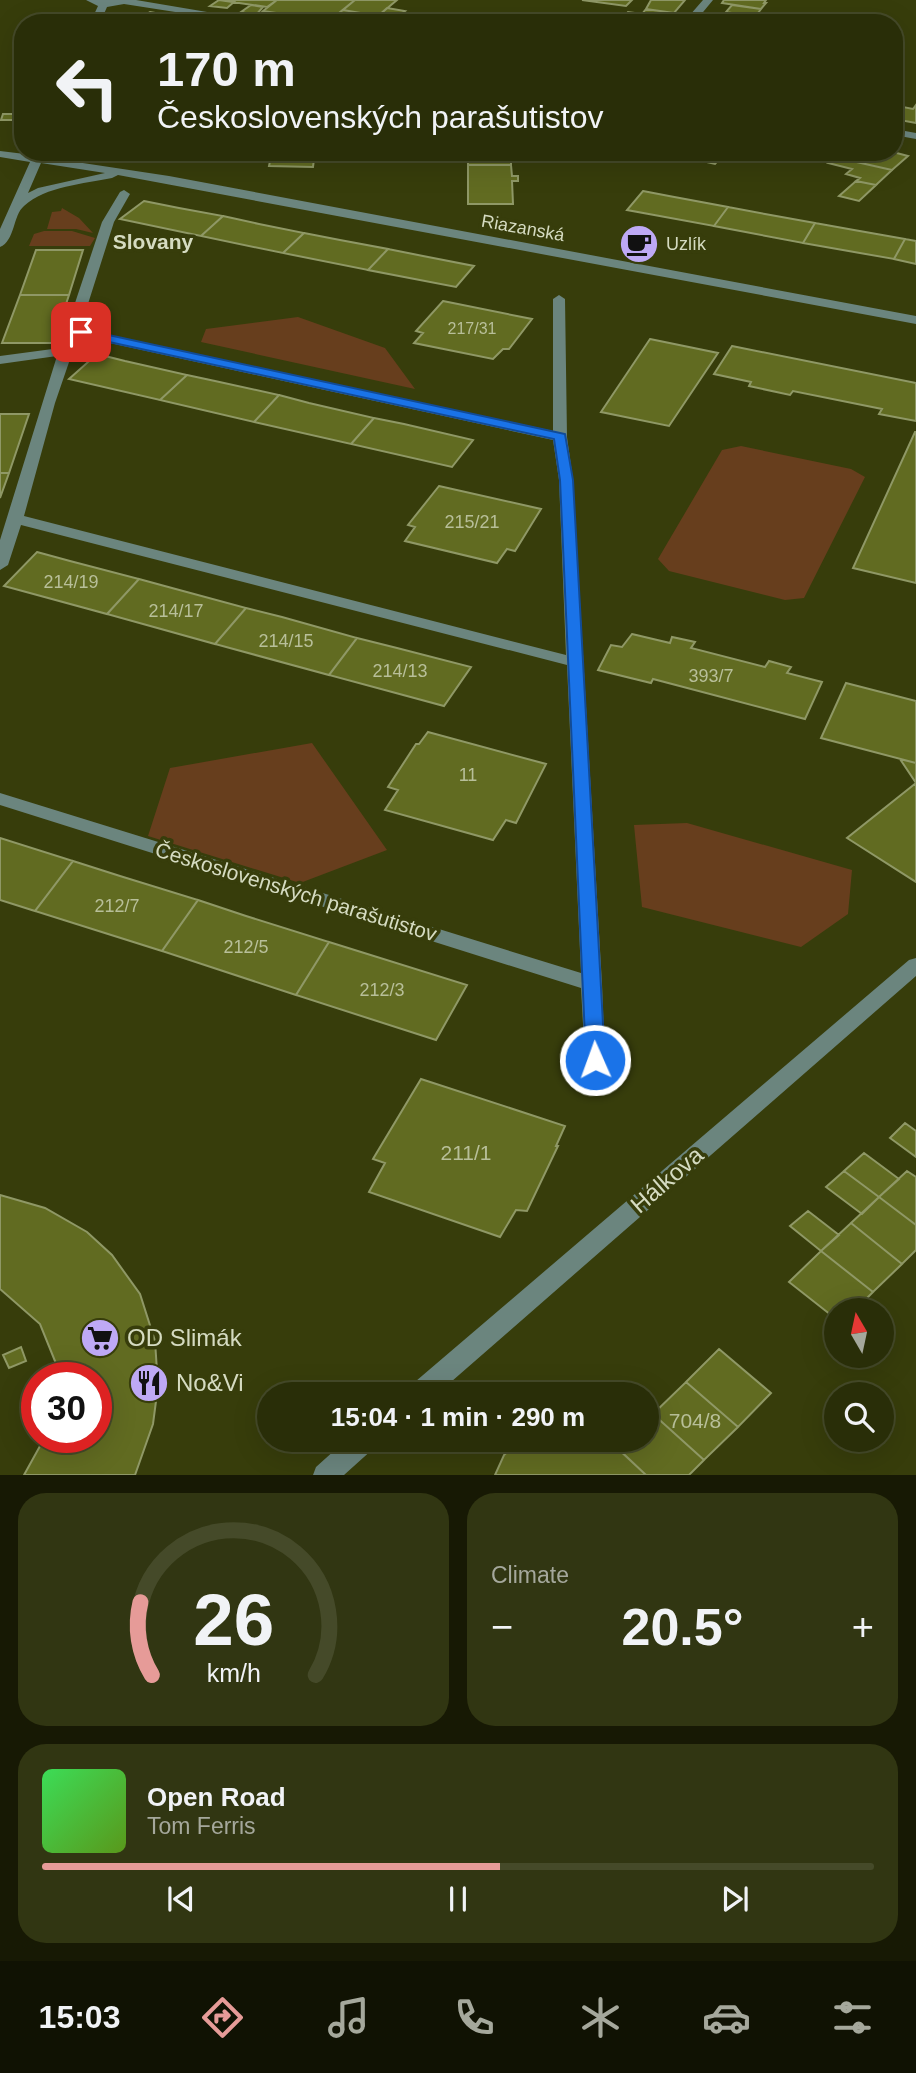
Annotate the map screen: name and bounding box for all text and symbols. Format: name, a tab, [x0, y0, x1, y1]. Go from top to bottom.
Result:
icon: left	[42, 42, 133, 133]
text: 170 m	[157, 42, 296, 96]
text: Československých parašutistov	[157, 99, 603, 135]
street label: Riazanská	[480, 211, 567, 245]
cafe icon: Uzlík	[618, 223, 660, 265]
district label: Slovany	[113, 230, 194, 253]
place label: Uzlík	[666, 234, 707, 254]
pin	[51, 302, 111, 362]
icon: arrive	[62, 313, 100, 351]
house number: 217/31	[448, 320, 497, 337]
house number: 215/21	[444, 512, 500, 532]
house number: 214/19	[43, 572, 99, 592]
house number: 214/17	[148, 601, 204, 621]
house number: 214/15	[258, 631, 314, 651]
house number: 214/13	[372, 661, 428, 681]
house number: 393/7	[688, 666, 734, 686]
house number: 11	[459, 765, 477, 785]
street label: Československých parašutistov	[153, 838, 440, 945]
house number: 212/7	[94, 896, 140, 916]
house number: 212/5	[223, 937, 269, 957]
house number: 212/3	[359, 980, 405, 1000]
position arrow	[558, 1023, 632, 1097]
house number: 211/1	[441, 1141, 492, 1164]
street label: Hálkova	[625, 1141, 709, 1218]
north arrow	[824, 1298, 894, 1368]
map controls	[824, 1298, 894, 1452]
supermarket icon: OD Slimák	[79, 1317, 121, 1359]
place label: OD Slimák	[127, 1324, 243, 1351]
speed limit sign: 30	[21, 1362, 112, 1453]
restaurant icon: No&Vi	[128, 1362, 170, 1404]
place label: No&Vi	[176, 1369, 244, 1396]
button: search	[824, 1382, 894, 1452]
text: 15:04 · 1 min · 290 m	[331, 1402, 585, 1432]
house number: 704/8	[669, 1409, 721, 1432]
text: Climate	[491, 1562, 569, 1588]
text: 26	[193, 1580, 274, 1661]
text: 20.5°	[621, 1598, 744, 1656]
text: −	[491, 1606, 513, 1648]
text: +	[852, 1606, 874, 1648]
text: km/h	[206, 1659, 261, 1687]
text: Open Road	[147, 1782, 286, 1812]
text: Tom Ferris	[147, 1813, 256, 1839]
icon: previous	[162, 1880, 200, 1918]
icon: pause	[439, 1880, 477, 1918]
icon: next	[716, 1880, 754, 1918]
icon: directions	[198, 1993, 247, 2042]
icon: music	[324, 1993, 373, 2042]
icon: phone	[450, 1993, 499, 2042]
icon: climate	[576, 1993, 625, 2042]
icon: car	[702, 1993, 751, 2042]
icon: filters	[828, 1993, 877, 2042]
text: 15:03	[39, 1999, 120, 2035]

